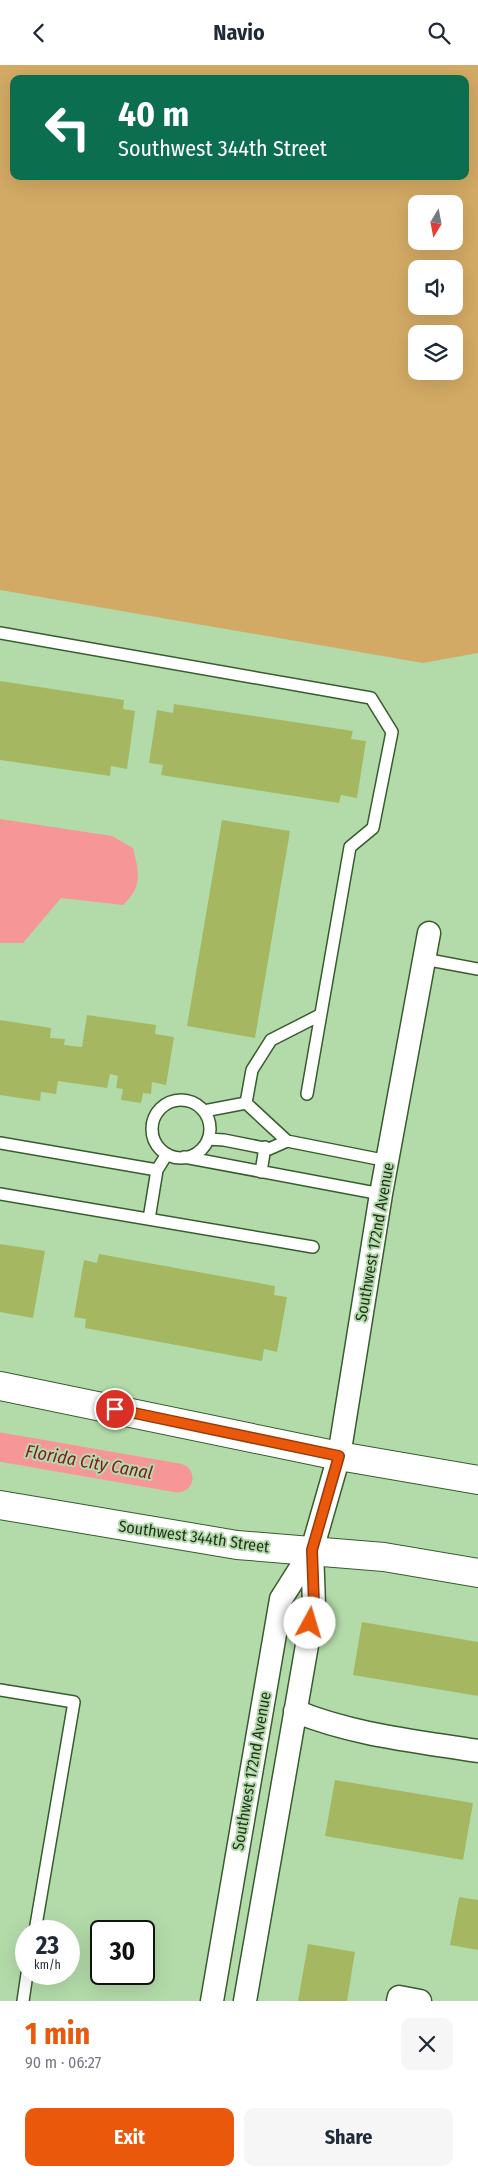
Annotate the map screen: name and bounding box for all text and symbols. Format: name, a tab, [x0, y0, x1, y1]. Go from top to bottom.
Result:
icon: back	[25, 19, 53, 47]
text: Navio	[213, 19, 265, 46]
icon: search	[425, 19, 453, 47]
text: 40 m	[118, 93, 189, 135]
icon: left	[35, 95, 100, 160]
text: Southwest 344th Street	[118, 135, 327, 162]
north arrow	[408, 195, 462, 250]
map controls	[408, 195, 463, 380]
button: sound	[408, 260, 463, 315]
button: layers	[408, 325, 463, 380]
street label: Southwest 172nd Avenue	[351, 1161, 398, 1323]
pin	[94, 1388, 136, 1430]
icon: arrive	[101, 1395, 129, 1423]
water label: Florida City Canal	[24, 1440, 155, 1484]
street label: Southwest 344th Street	[117, 1517, 271, 1557]
position arrow	[283, 1596, 335, 1648]
street label: Southwest 172nd Avenue	[228, 1690, 275, 1852]
speed limit sign: 30	[90, 1920, 155, 1985]
text: 23	[36, 1931, 59, 1961]
text: km/h	[34, 1958, 61, 1972]
text: 1 min	[25, 2016, 90, 2052]
button: close	[401, 2018, 453, 2070]
text: 90 m · 06:27	[25, 2053, 101, 2072]
button: Exit	[25, 2108, 234, 2166]
button: Share	[244, 2108, 453, 2166]

